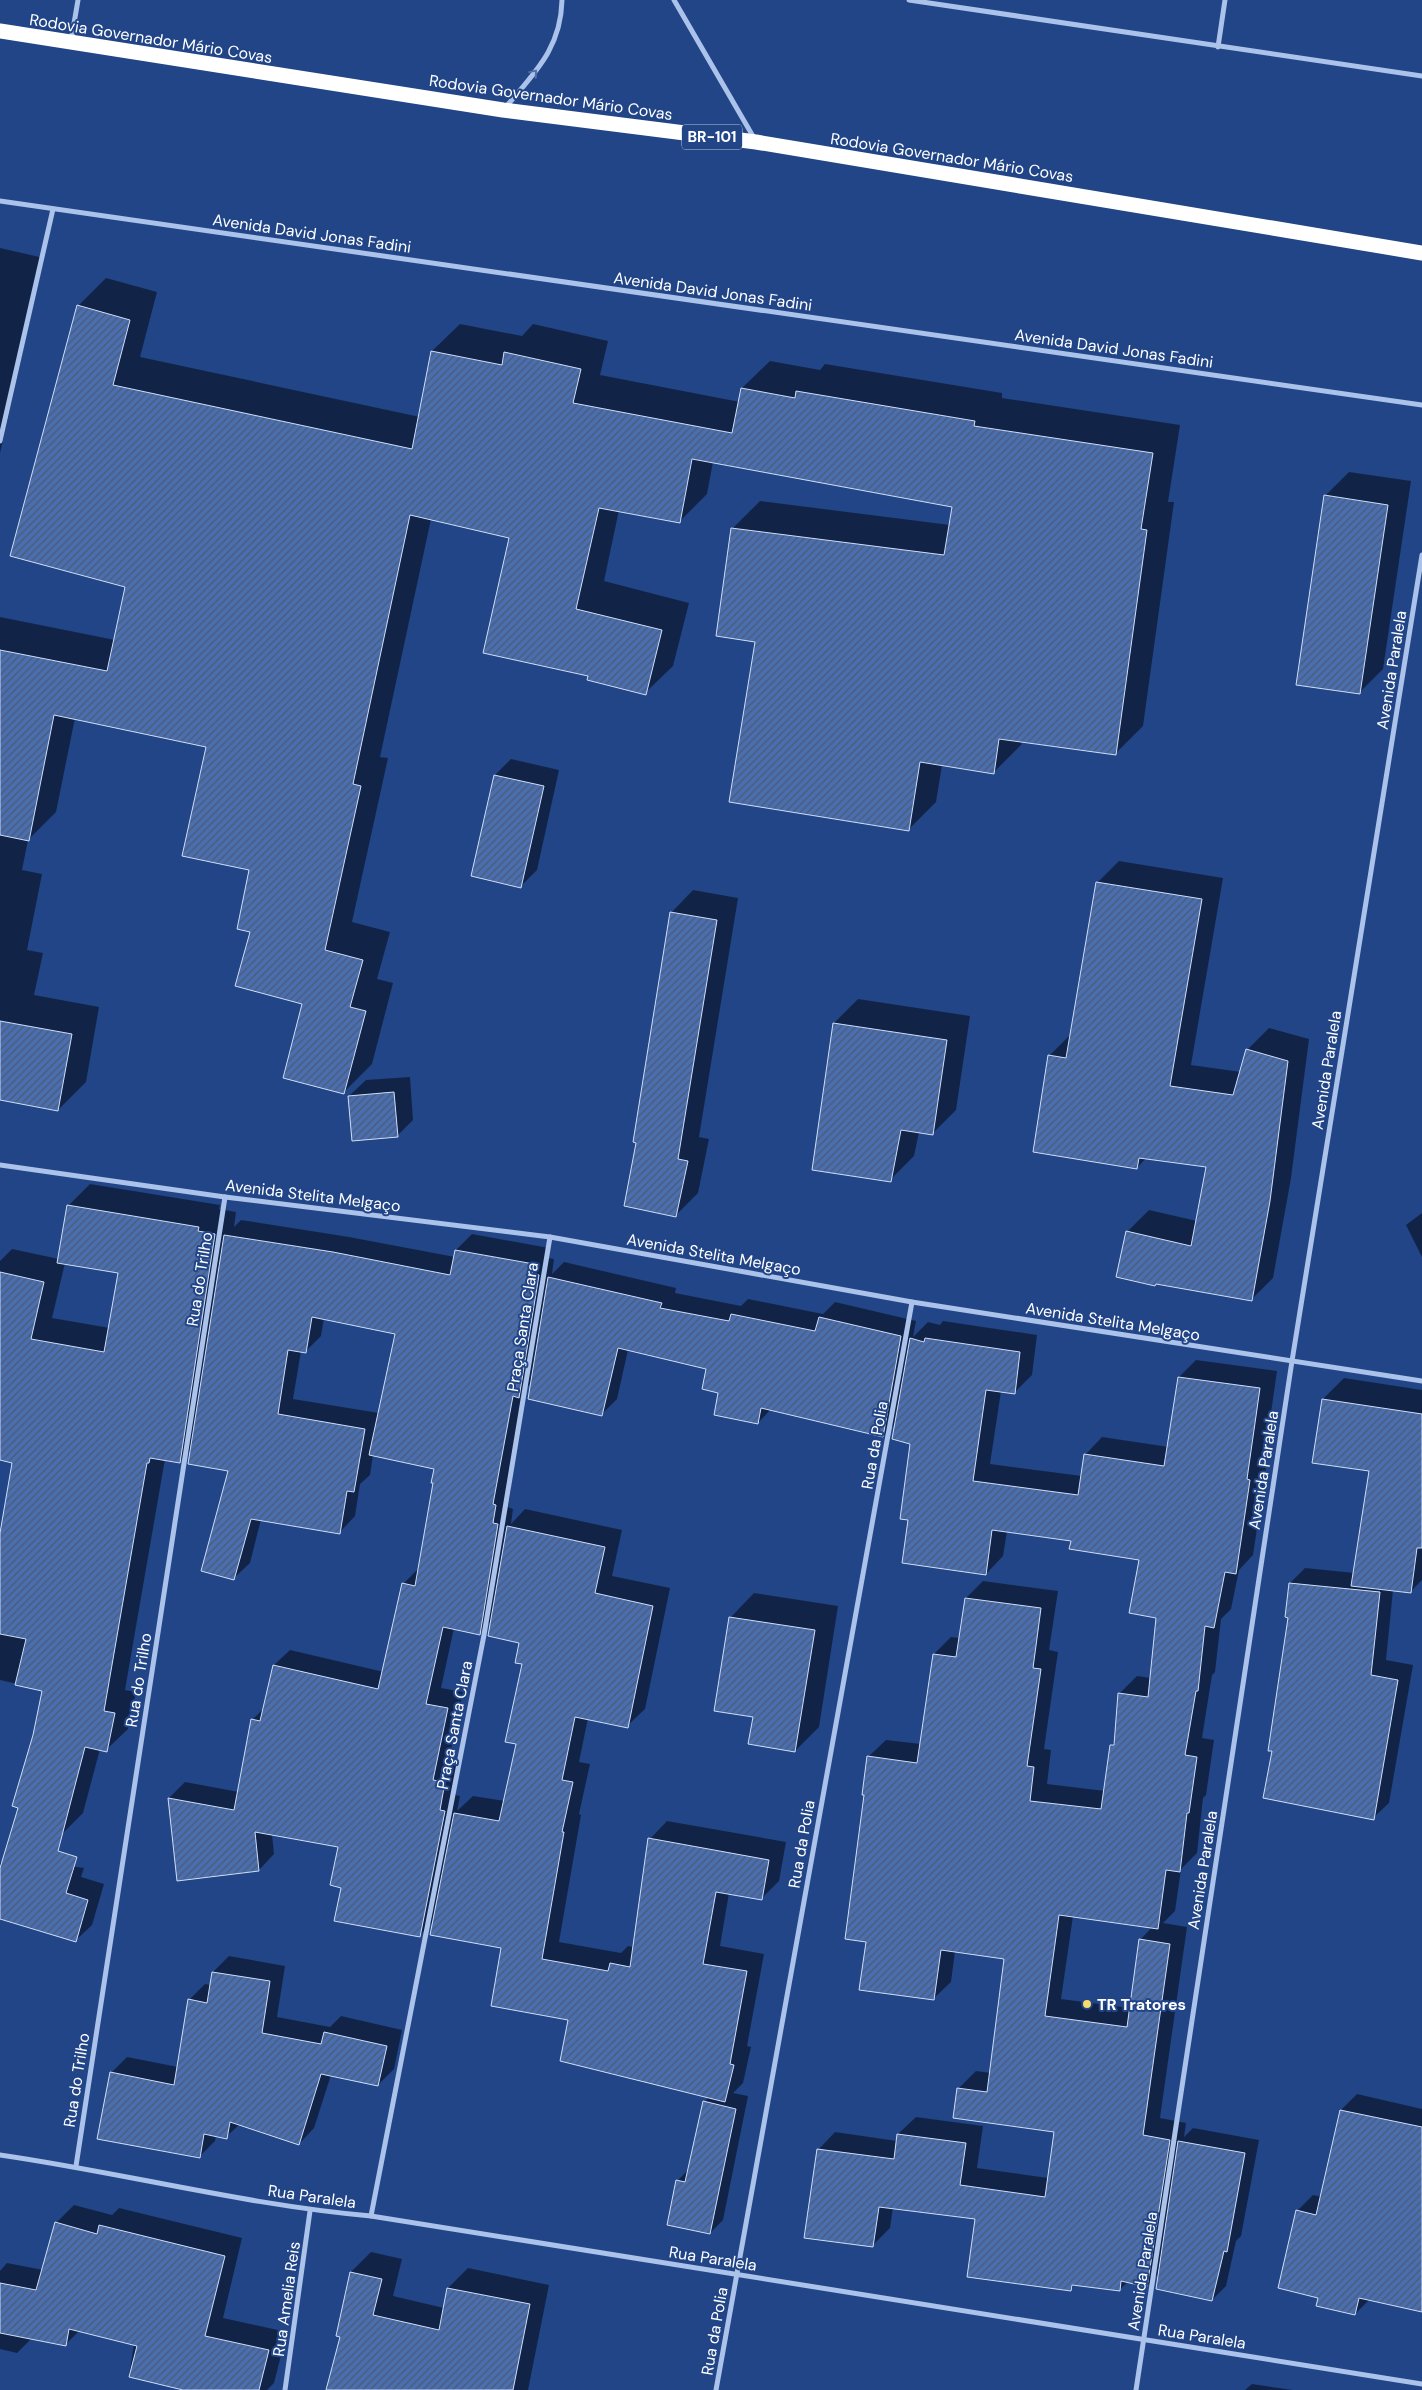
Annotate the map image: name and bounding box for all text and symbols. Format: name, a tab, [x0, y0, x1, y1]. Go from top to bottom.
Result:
street label: Rodovia Governador Mário Covas	[28, 9, 274, 68]
one-way arrow	[529, 69, 538, 78]
street label: Rodovia Governador Mário Covas	[428, 70, 674, 125]
road number: BR-101	[682, 124, 742, 150]
street label: Rodovia Governador Mário Covas	[829, 128, 1075, 187]
street label: Avenida David Jonas Fadini	[211, 209, 413, 258]
street label: Avenida David Jonas Fadini	[612, 267, 814, 316]
street label: Avenida David Jonas Fadini	[1013, 324, 1215, 373]
street label: Avenida Paralela	[1372, 609, 1411, 731]
street label: Avenida Paralela	[1307, 1009, 1346, 1131]
street label: Avenida Stelita Melgaço	[224, 1174, 402, 1217]
street label: Avenida Stelita Melgaço	[625, 1229, 803, 1280]
street label: Rua do Trilho	[182, 1230, 217, 1328]
street label: Praça Santa Clara	[502, 1261, 543, 1393]
street label: Avenida Stelita Melgaço	[1024, 1297, 1202, 1346]
street label: Rua da Polia	[856, 1399, 893, 1491]
street label: Avenida Paralela	[1244, 1409, 1283, 1531]
street label: Rua do Trilho	[121, 1631, 156, 1729]
street label: Praça Santa Clara	[432, 1659, 477, 1791]
street label: Rua da Polia	[783, 1798, 820, 1890]
street label: Avenida Paralela	[1183, 1809, 1222, 1931]
place label: TR Tratores	[1097, 1994, 1186, 2015]
marker: TR Tratores	[1081, 1998, 1093, 2010]
street label: Rua do Trilho	[59, 2031, 94, 2129]
street label: Rua Paralela	[266, 2180, 357, 2213]
street label: Avenida Paralela	[1123, 2210, 1162, 2332]
street label: Rua Amelia Reis	[268, 2240, 305, 2358]
street label: Rua Paralela	[667, 2241, 758, 2276]
street label: Rua da Polia	[696, 2285, 733, 2377]
street label: Rua Paralela	[1156, 2319, 1247, 2354]

